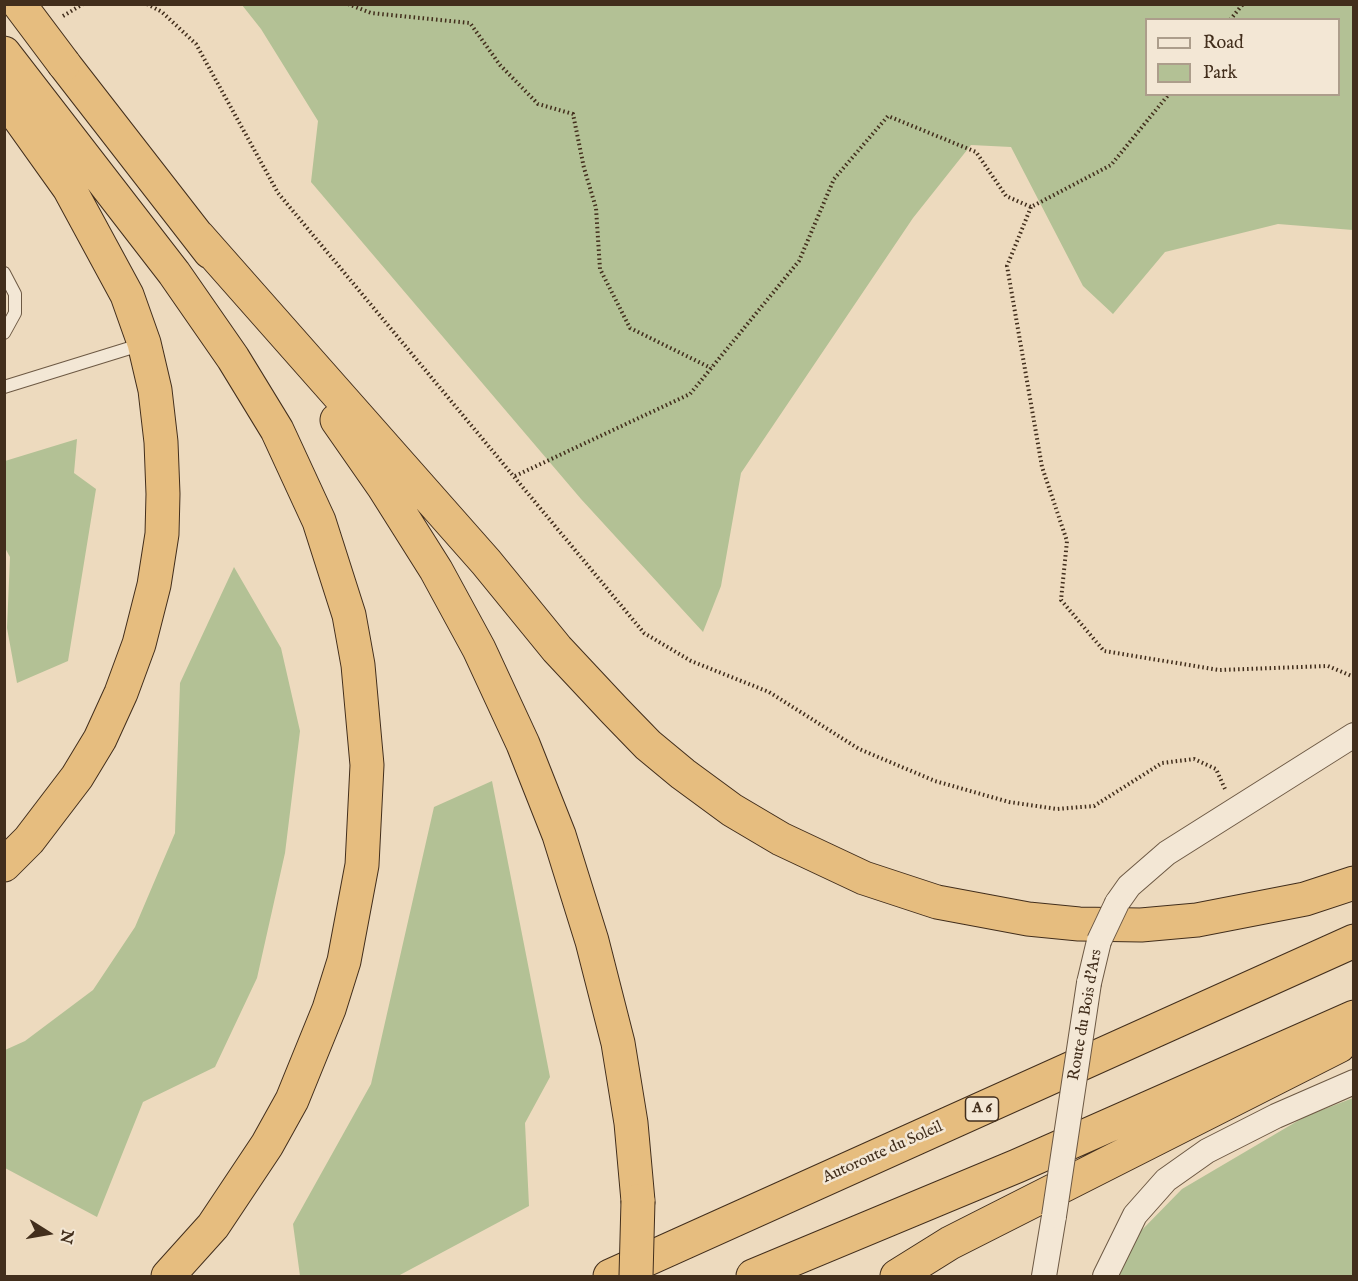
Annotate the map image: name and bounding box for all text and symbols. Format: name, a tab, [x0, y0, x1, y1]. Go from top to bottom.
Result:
legend	[1145, 18, 1340, 96]
text: Road	[1203, 32, 1244, 55]
text: Park	[1203, 62, 1237, 85]
street label: Route du Bois d'Ars	[1065, 948, 1107, 1082]
road number: A 6	[966, 1097, 998, 1121]
street label: Autoroute du Soleil	[820, 1118, 946, 1188]
north arrow	[18, 1203, 78, 1263]
text: N	[55, 1228, 77, 1245]

